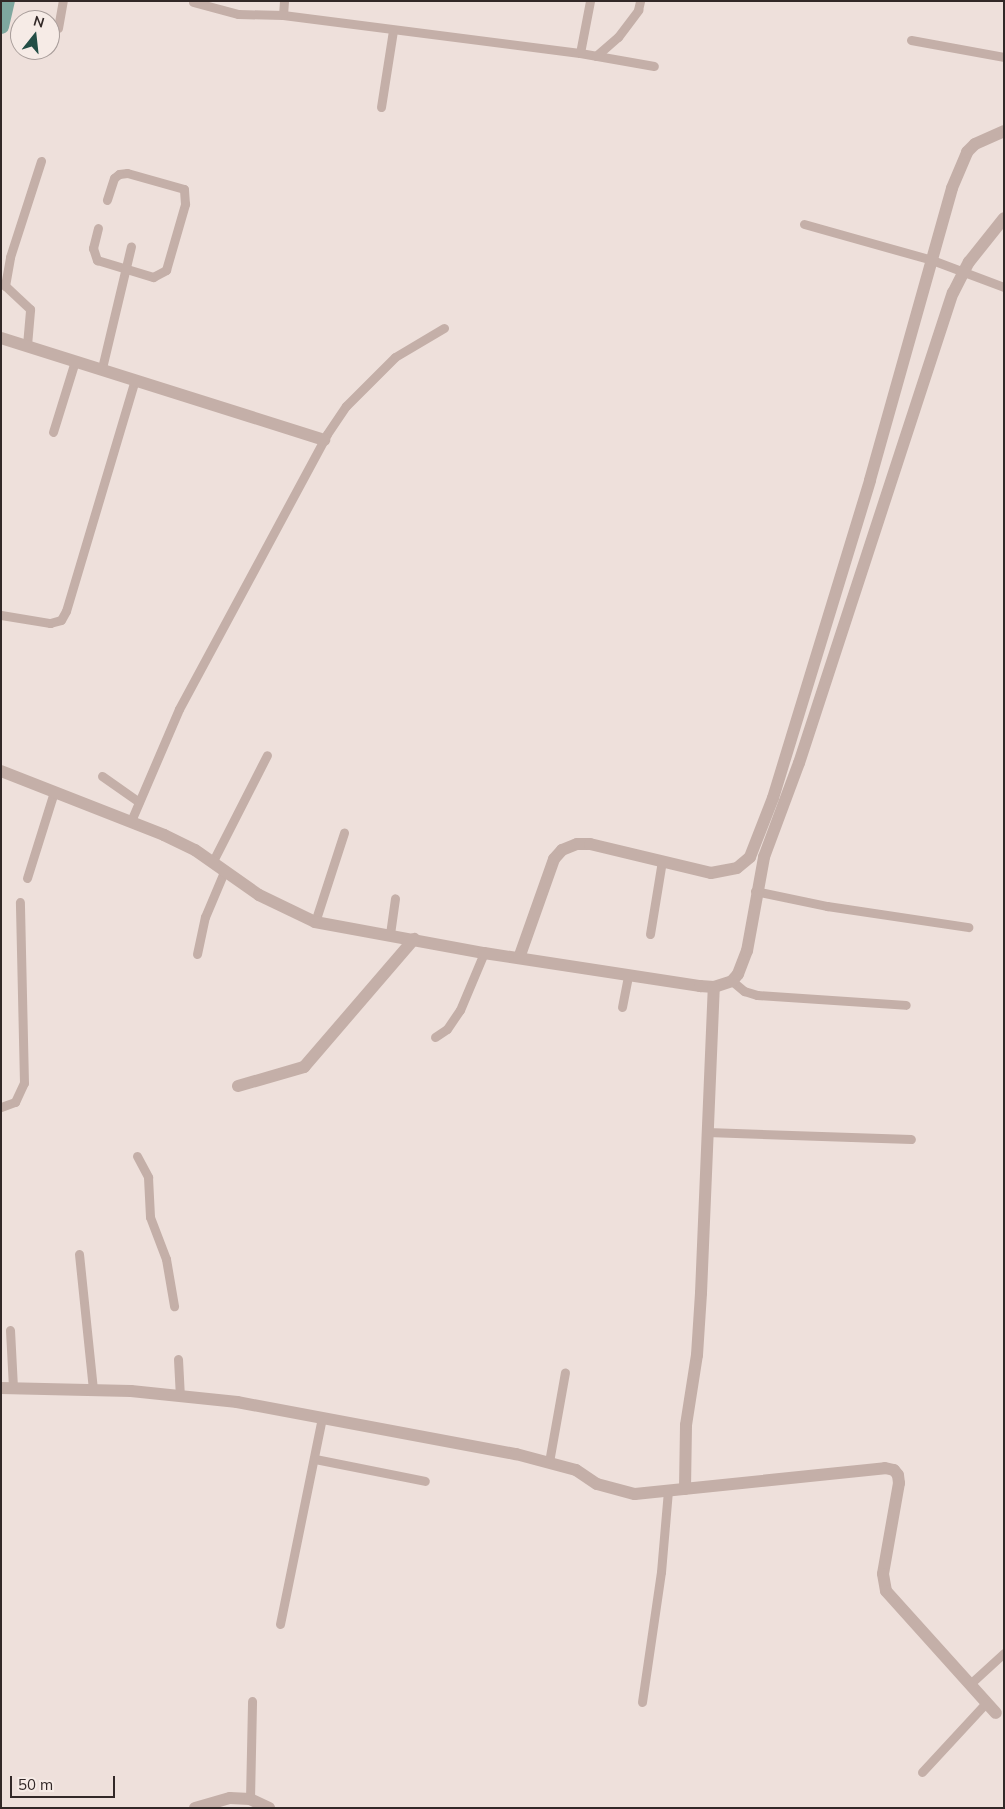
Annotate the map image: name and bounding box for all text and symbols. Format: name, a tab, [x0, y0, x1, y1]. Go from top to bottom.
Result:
north arrow	[10, 10, 60, 60]
text: N	[31, 11, 46, 32]
scale bar	[12, 1766, 118, 1798]
text: 50 m	[18, 1775, 53, 1794]

